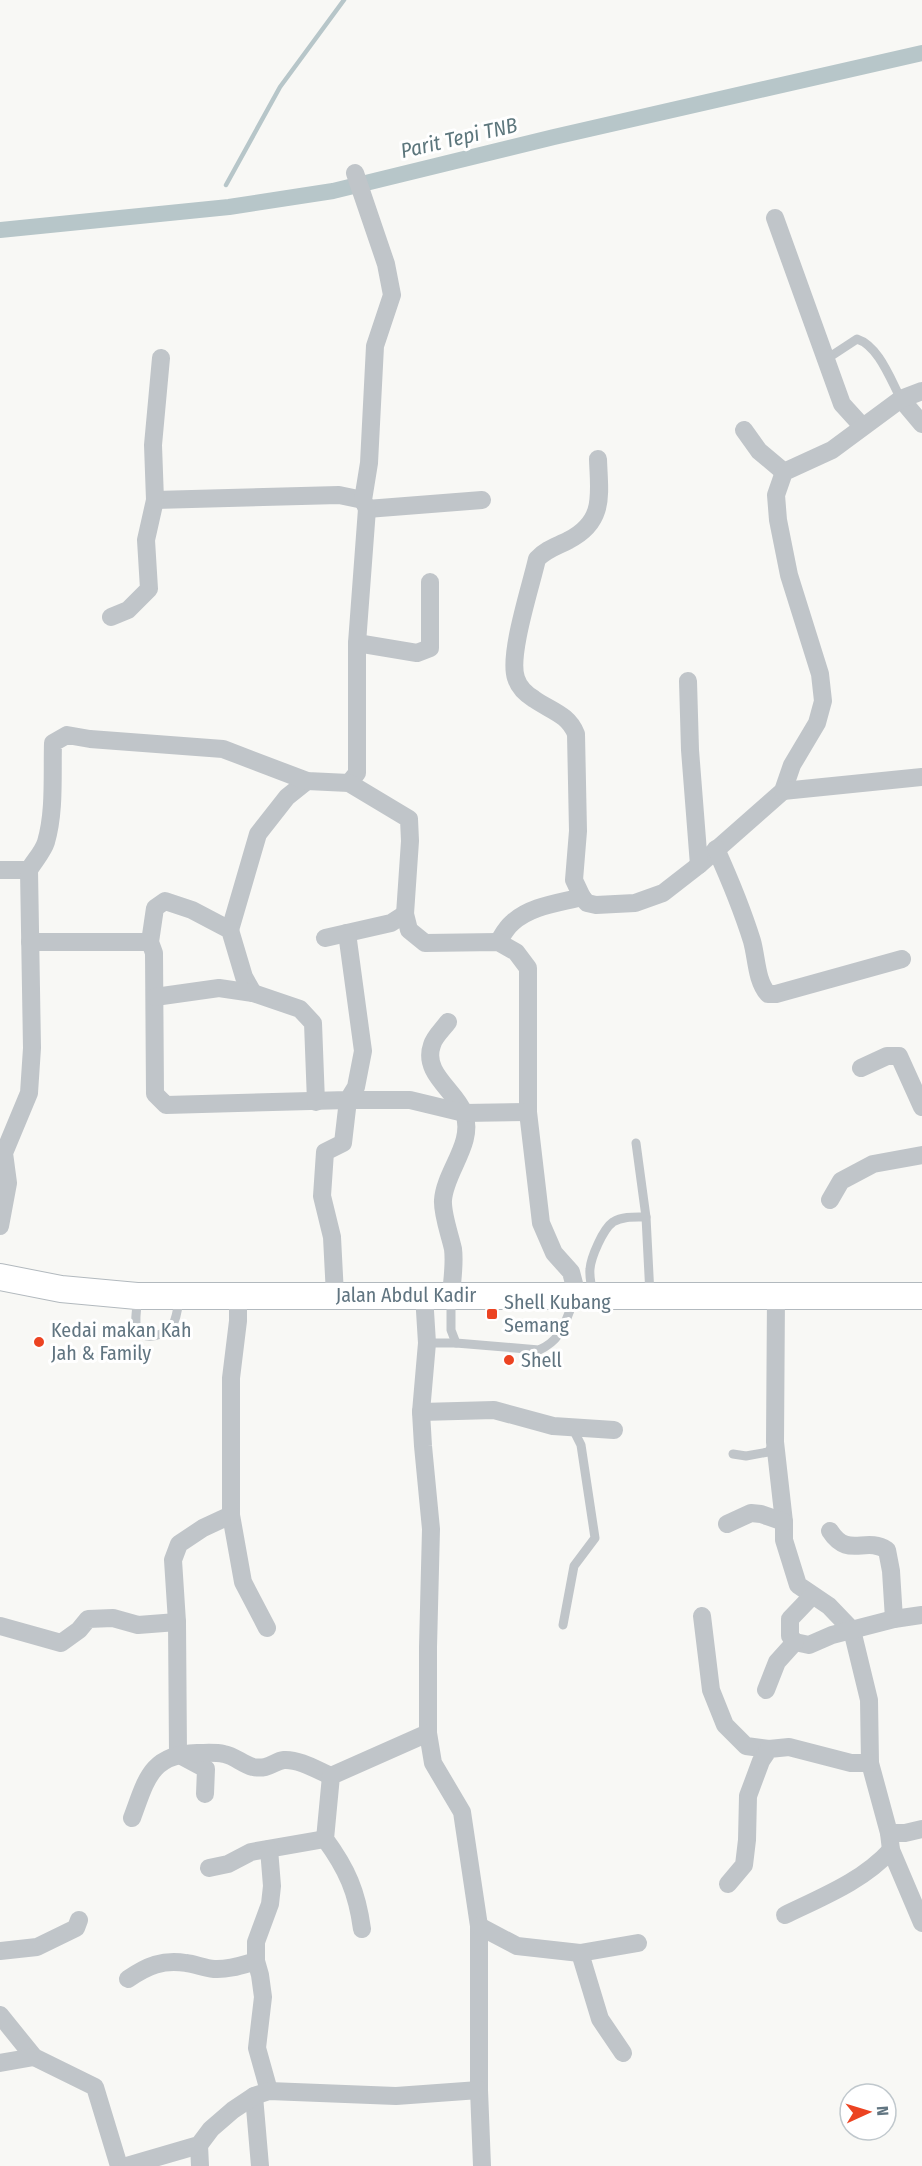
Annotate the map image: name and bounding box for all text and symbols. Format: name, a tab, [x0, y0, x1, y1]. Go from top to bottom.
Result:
water label: Parit Tepi TNB	[398, 112, 520, 164]
street label: Jalan Abdul Kadir	[336, 1283, 476, 1307]
place label: Shell Kubang Semang	[504, 1290, 611, 1337]
marker: Shell Kubang Semang	[485, 1307, 499, 1321]
place label: Kedai makan Kah Jah & Family	[51, 1318, 191, 1365]
marker: Kedai makan Kah Jah & Family	[32, 1335, 46, 1349]
place label: Shell	[521, 1348, 562, 1372]
marker: Shell	[502, 1353, 516, 1367]
north arrow	[838, 2082, 898, 2142]
text: N	[873, 2106, 892, 2116]

